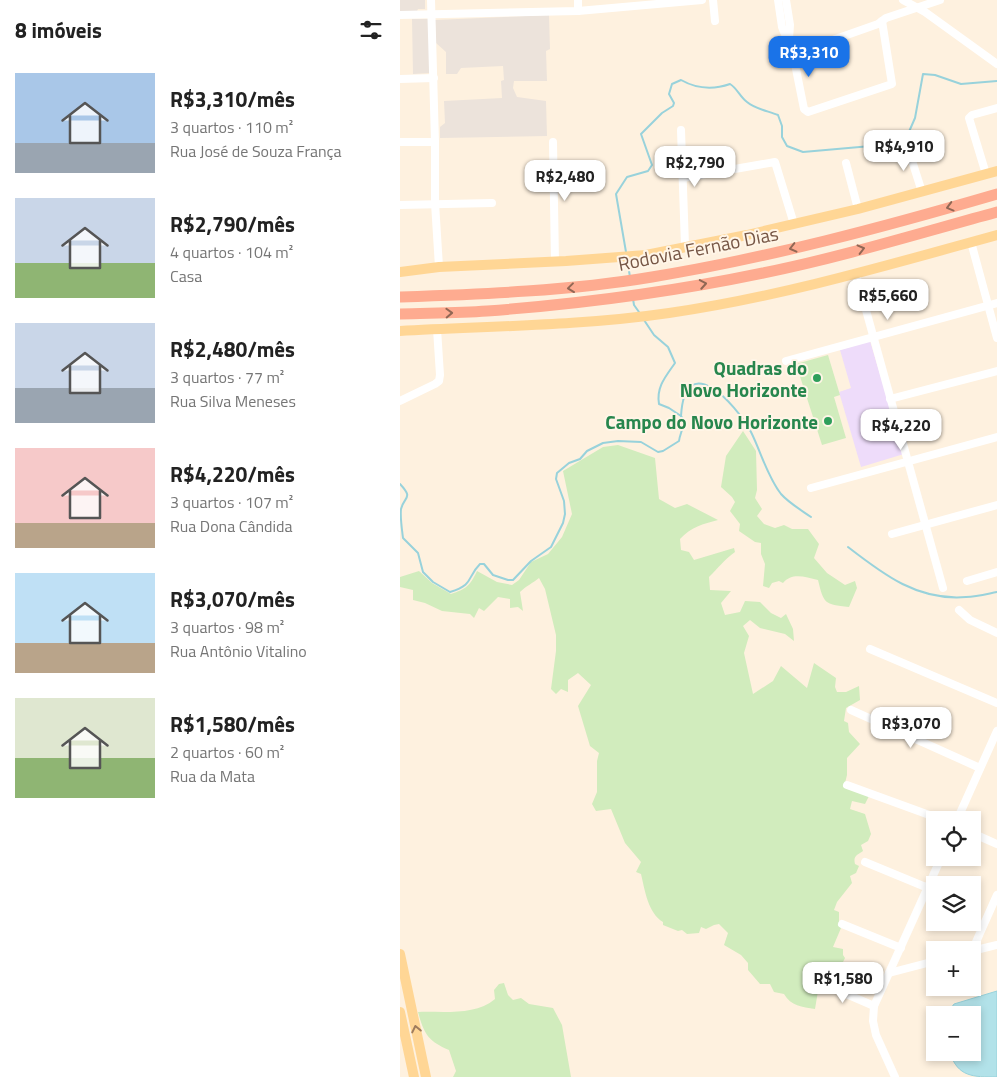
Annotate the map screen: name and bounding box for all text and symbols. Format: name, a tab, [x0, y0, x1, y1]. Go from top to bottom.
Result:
text: 8 imóveis	[15, 14, 102, 46]
icon: filters	[357, 16, 385, 44]
pin: R$3,310	[763, 36, 855, 78]
text: R$3,310	[780, 40, 838, 64]
text: R$3,310/mês	[170, 83, 295, 115]
icon: home	[55, 93, 115, 153]
text: 3 quartos · 110 m²	[170, 115, 293, 139]
pin: R$4,910	[858, 130, 950, 172]
text: R$4,910	[875, 134, 933, 158]
text: Rua José de Souza França	[170, 139, 342, 163]
pin: R$2,790	[649, 146, 741, 188]
text: R$2,790	[666, 150, 724, 174]
pin: R$2,480	[519, 160, 611, 202]
text: R$2,480	[536, 164, 594, 188]
one-way arrow	[946, 201, 954, 212]
text: R$2,790/mês	[170, 208, 295, 240]
icon: home	[55, 218, 115, 278]
street label: Rodovia Fernão Dias	[615, 218, 781, 278]
text: 4 quartos · 104 m²	[170, 240, 293, 264]
one-way arrow	[789, 242, 797, 252]
one-way arrow	[857, 244, 866, 255]
text: Casa	[170, 264, 202, 288]
pin: R$5,660	[842, 278, 934, 321]
one-way arrow	[698, 279, 707, 289]
one-way arrow	[567, 282, 575, 293]
text: R$5,660	[859, 283, 917, 307]
one-way arrow	[445, 307, 453, 318]
text: R$2,480/mês	[170, 333, 295, 365]
icon: home	[55, 343, 115, 403]
place label: Quadras do Novo Horizonte	[680, 353, 807, 404]
text: 3 quartos · 77 m²	[170, 365, 284, 389]
marker: Quadras do Novo Horizonte	[811, 372, 823, 384]
text: Rua Silva Meneses	[170, 389, 296, 413]
place label: Campo do Novo Horizonte	[605, 407, 818, 436]
pin: R$4,220	[855, 408, 947, 451]
text: R$4,220	[872, 413, 930, 437]
marker: Campo do Novo Horizonte	[822, 415, 834, 427]
text: R$4,220/mês	[170, 458, 295, 490]
icon: home	[55, 468, 115, 528]
text: 3 quartos · 107 m²	[170, 490, 293, 514]
text: Rua Dona Cândida	[170, 514, 293, 538]
text: R$3,070/mês	[170, 583, 295, 615]
icon: home	[55, 593, 115, 653]
text: 3 quartos · 98 m²	[170, 615, 284, 639]
text: Rua Antônio Vitalino	[170, 639, 307, 663]
pin: R$3,070	[865, 706, 957, 749]
text: R$1,580/mês	[170, 708, 295, 740]
text: R$3,070	[882, 711, 940, 735]
icon: home	[55, 718, 115, 778]
text: 2 quartos · 60 m²	[170, 740, 284, 764]
text: Rua da Mata	[170, 764, 255, 788]
map controls	[926, 811, 981, 1061]
button: locate	[926, 811, 981, 866]
button: layers	[926, 876, 981, 931]
button: +	[926, 941, 981, 996]
pin: R$1,580	[797, 962, 889, 1004]
text: R$1,580	[814, 966, 872, 990]
button: −	[926, 1006, 981, 1061]
one-way arrow	[411, 1025, 422, 1034]

